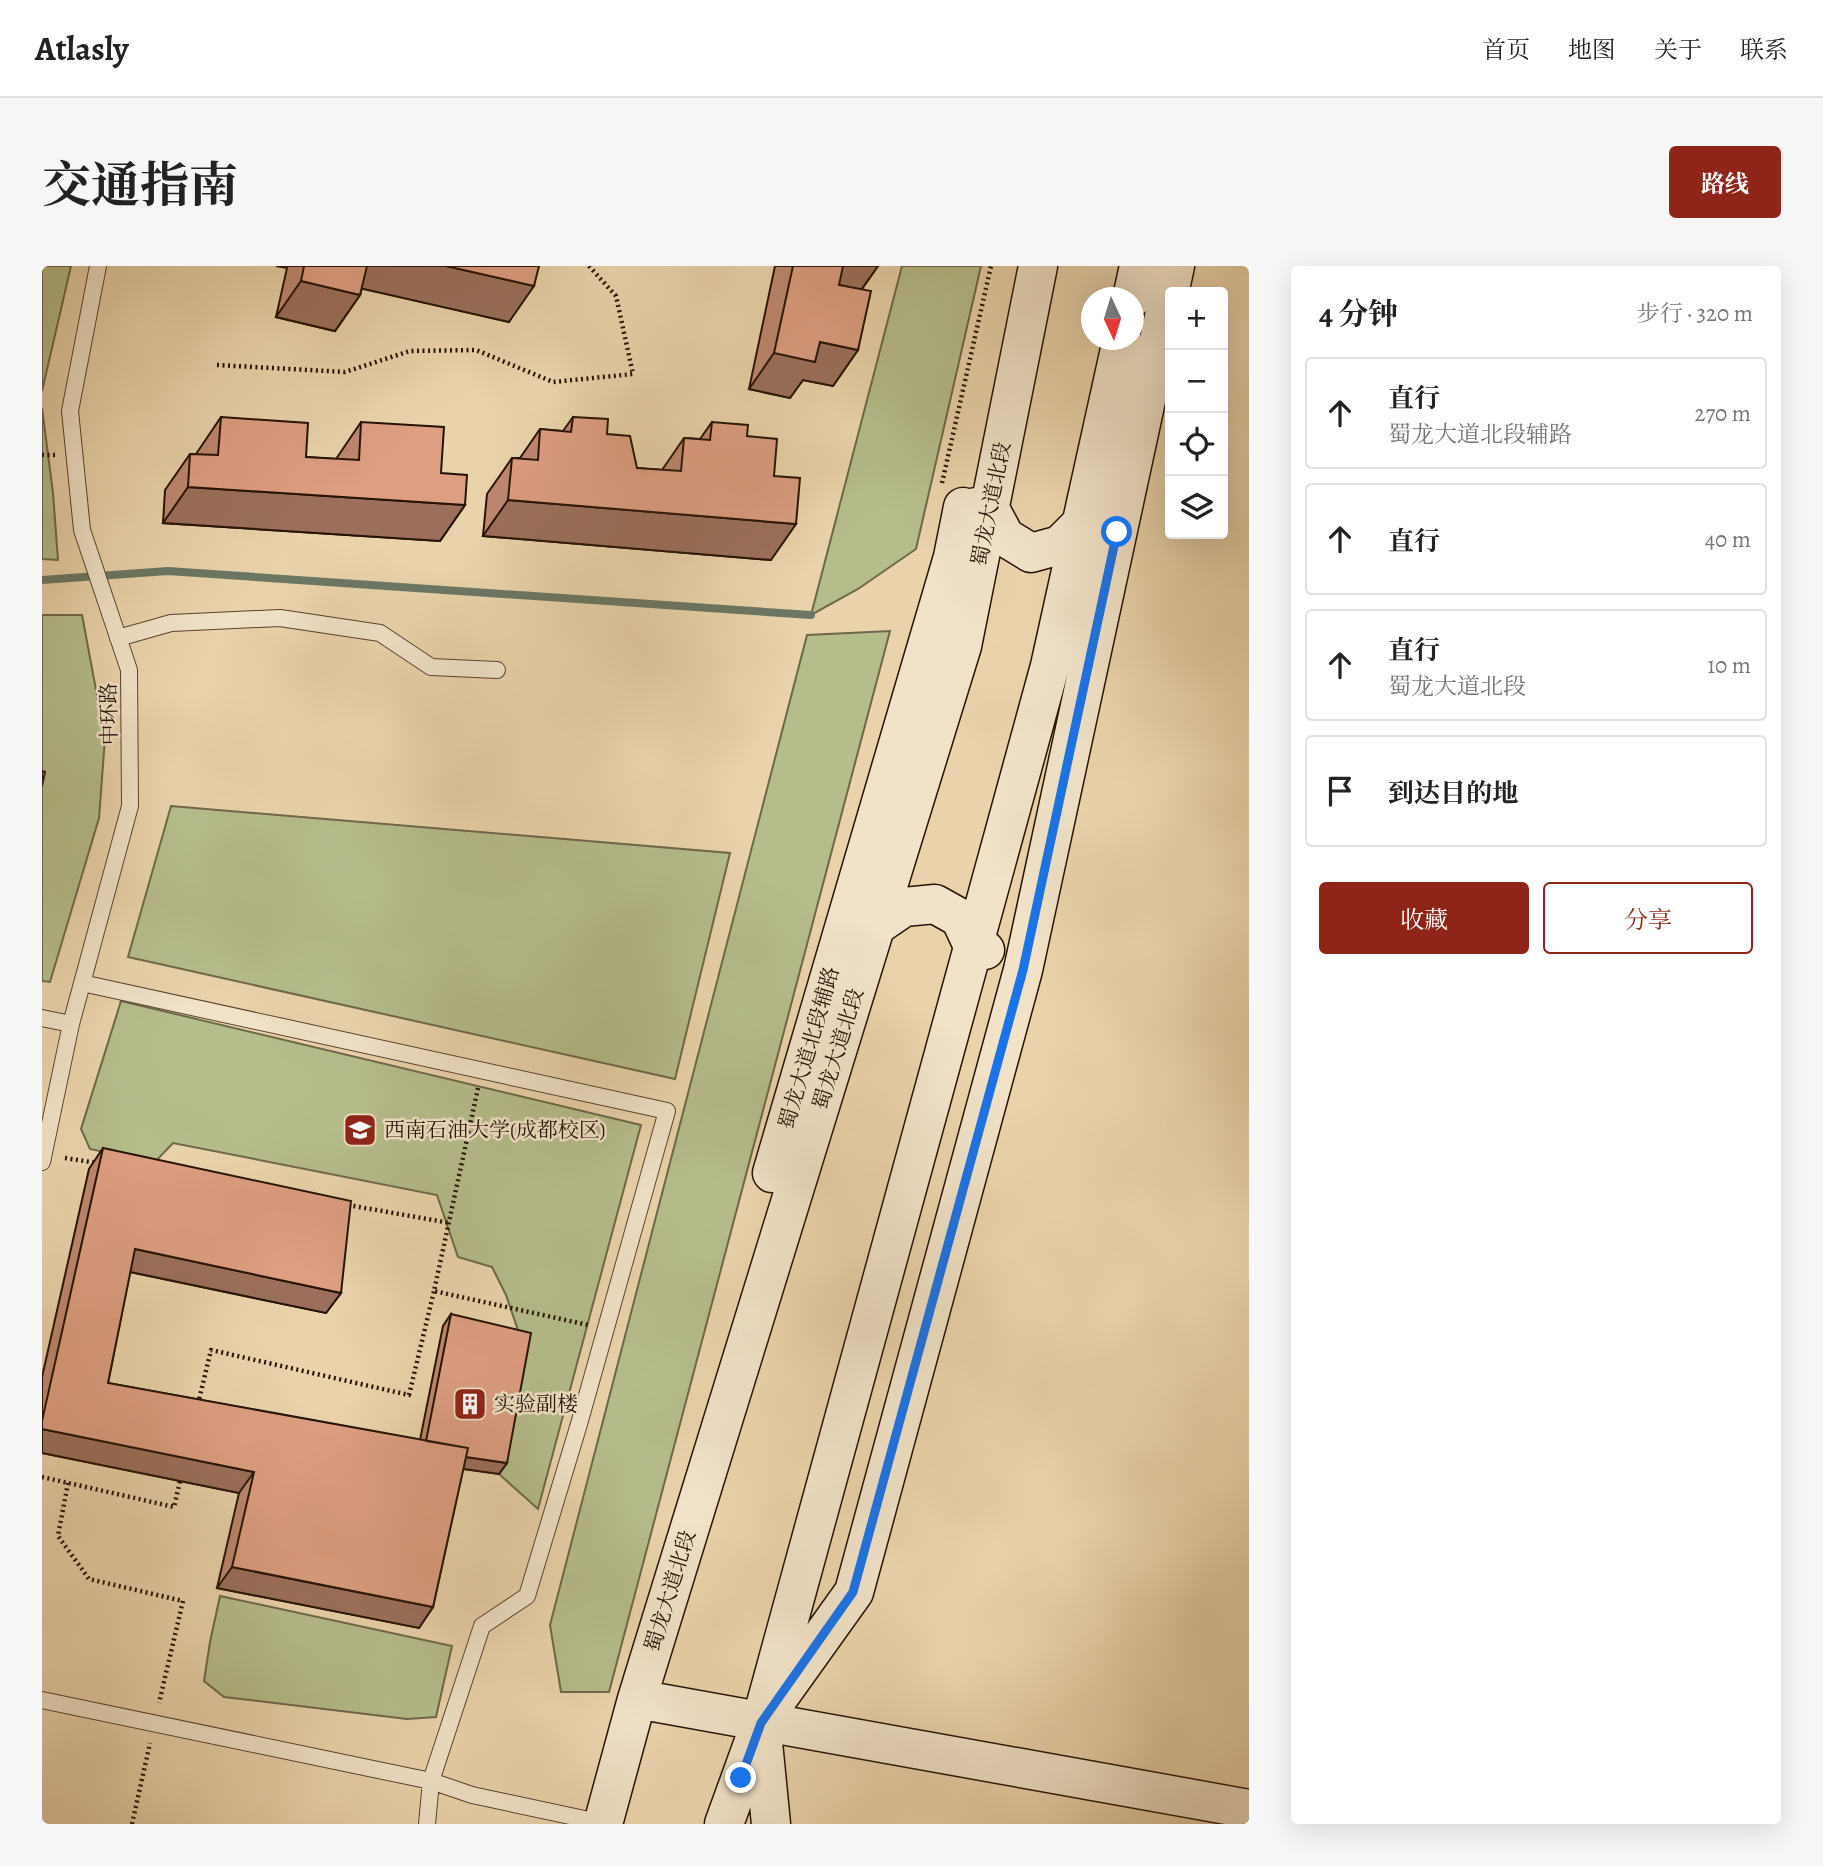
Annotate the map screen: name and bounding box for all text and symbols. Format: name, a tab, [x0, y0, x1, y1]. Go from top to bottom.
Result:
text: Atlasly	[35, 26, 129, 71]
text: 首页	[1482, 34, 1530, 66]
text: 地图	[1568, 34, 1616, 66]
text: 关于	[1654, 34, 1702, 66]
text: 联系	[1740, 34, 1788, 66]
button: 路线	[1669, 146, 1781, 218]
text: 交通指南	[42, 152, 238, 219]
north arrow	[1081, 287, 1144, 350]
map controls	[1165, 287, 1228, 539]
button: +	[1165, 287, 1228, 350]
text: 4 分钟	[1319, 294, 1398, 334]
text: 步行 · 320 m	[1637, 298, 1753, 329]
button: −	[1165, 350, 1228, 413]
text: 直行	[1388, 381, 1440, 416]
icon: ahead	[1321, 394, 1359, 432]
text: 270 m	[1694, 398, 1751, 429]
button: locate	[1165, 413, 1228, 476]
text: 蜀龙大道北段辅路	[1388, 419, 1572, 450]
street label: 蜀龙大道北段	[965, 439, 1017, 569]
button: layers	[1165, 476, 1228, 539]
route start	[1101, 516, 1132, 547]
icon: ahead	[1321, 520, 1359, 558]
text: 直行	[1388, 524, 1440, 559]
text: 40 m	[1705, 524, 1751, 555]
text: 直行	[1388, 633, 1440, 668]
icon: ahead	[1321, 646, 1359, 684]
text: 10 m	[1707, 650, 1751, 681]
text: 蜀龙大道北段	[1388, 671, 1526, 702]
street label: 中环路	[94, 682, 124, 746]
icon: arrive	[1321, 772, 1359, 810]
text: 到达目的地	[1388, 776, 1518, 811]
button: 收藏	[1319, 882, 1529, 954]
button: 分享	[1543, 882, 1753, 954]
street label: 蜀龙大道北段辅路	[774, 964, 844, 1132]
street label: 蜀龙大道北段	[808, 985, 868, 1113]
school or university icon: 西南石油大学(成都校区)	[341, 1111, 379, 1149]
place label: 西南石油大学(成都校区)	[384, 1116, 606, 1144]
building icon: 实验副楼	[451, 1385, 489, 1423]
place label: 实验副楼	[494, 1390, 578, 1418]
street label: 蜀龙大道北段	[638, 1527, 702, 1655]
route end	[725, 1762, 756, 1793]

